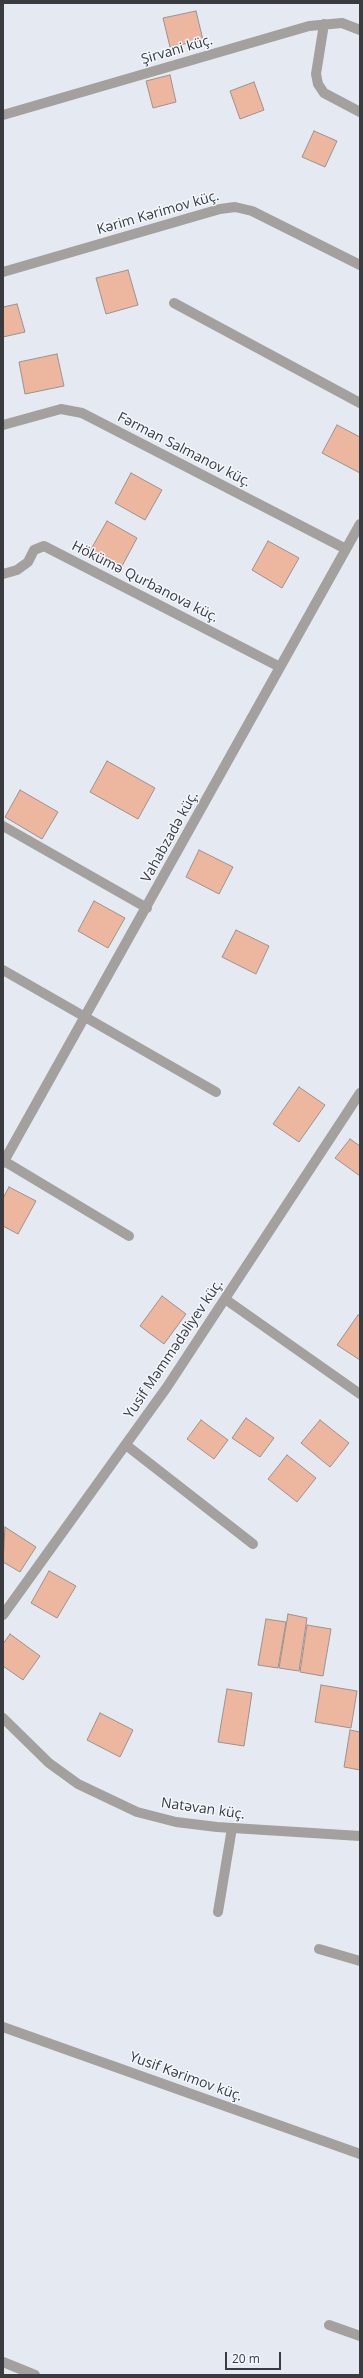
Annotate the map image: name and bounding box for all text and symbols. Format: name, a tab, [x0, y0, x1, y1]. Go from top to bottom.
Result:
street label: Şirvani küç.	[139, 32, 215, 68]
street label: Kərim Kərimov küç.	[95, 188, 221, 238]
street label: Fərman Salmanov küç.	[114, 409, 254, 491]
street label: Hökümə Qurbanova küç.	[69, 538, 221, 626]
street label: Vahabzadə küç.	[138, 788, 202, 886]
street label: Yusif Məmmədəliyev küç.	[121, 1276, 227, 1422]
street label: Natəvan küç.	[160, 1795, 246, 1823]
street label: Yusif Kərimov küç.	[127, 2049, 245, 2105]
scale bar	[227, 2344, 283, 2370]
text: 20 m	[232, 2350, 260, 2367]

